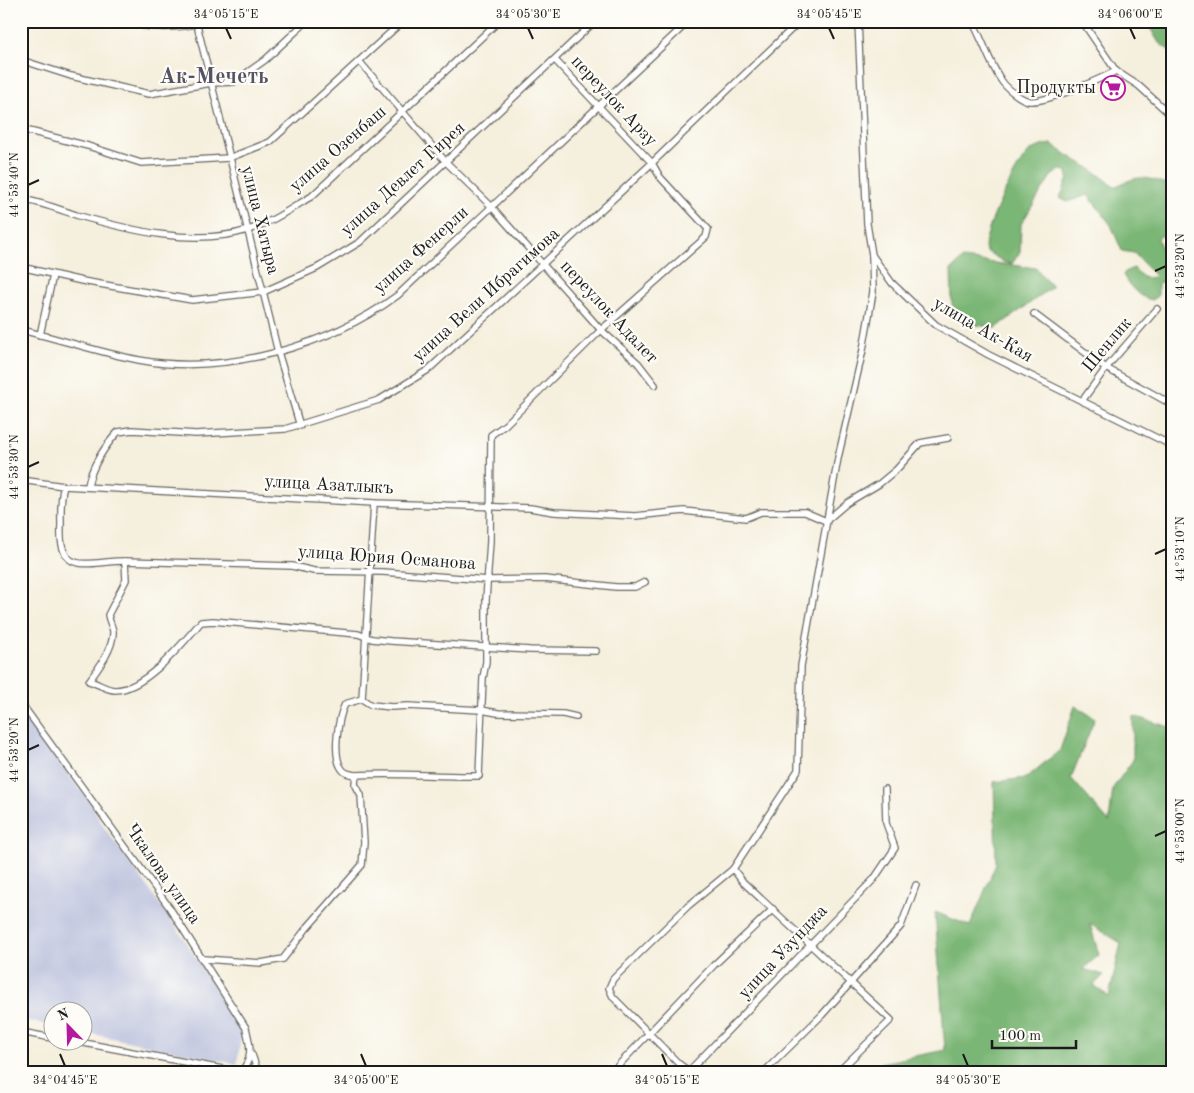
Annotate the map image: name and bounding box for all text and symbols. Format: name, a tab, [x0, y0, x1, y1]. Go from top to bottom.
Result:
text: 34°05'15"E	[194, 8, 258, 21]
text: 34°05'30"E	[496, 8, 560, 21]
text: 34°05'45"E	[797, 8, 861, 21]
text: 34°06'00"E	[1098, 9, 1162, 21]
street label: переулок Арзу	[568, 52, 661, 150]
district label: Ак-Мечеть	[159, 66, 269, 88]
supermarket icon: Продукты	[1100, 75, 1126, 101]
place label: Продукты	[1016, 79, 1096, 97]
street label: улица Озенбаш	[286, 102, 390, 196]
street label: улица Девлет Гирея	[337, 119, 469, 239]
text: 44°53'40"N	[8, 152, 21, 218]
street label: улица Хатыра	[238, 164, 282, 276]
street label: улица Фенерли	[370, 203, 472, 297]
street label: улица Вели Ибрагимова	[409, 224, 563, 366]
text: 44°53'20"N	[1174, 233, 1187, 299]
street label: переулок Адалет	[557, 257, 661, 367]
street label: улица Ак-Кая	[930, 294, 1036, 366]
street label: Шенлик	[1079, 314, 1135, 376]
text: 44°53'30"N	[8, 434, 21, 500]
street label: улица Азатлыкъ	[264, 473, 394, 497]
text: 44°53'10"N	[1174, 516, 1187, 582]
street label: улица Юрия Османова	[297, 543, 477, 573]
text: 44°53'20"N	[8, 717, 21, 783]
text: 44°53'00"N	[1174, 798, 1187, 864]
street label: Чкалова улица	[122, 821, 204, 927]
street label: улица Узунджа	[735, 902, 831, 1002]
north arrow	[42, 1000, 92, 1050]
text: N	[56, 1006, 71, 1023]
scale bar	[992, 1018, 1075, 1050]
text: 100 m	[999, 1029, 1041, 1044]
text: 34°04'45"E	[33, 1074, 97, 1087]
text: 34°05'00"E	[334, 1074, 398, 1087]
text: 34°05'15"E	[635, 1074, 699, 1087]
text: 34°05'30"E	[936, 1074, 1000, 1087]

